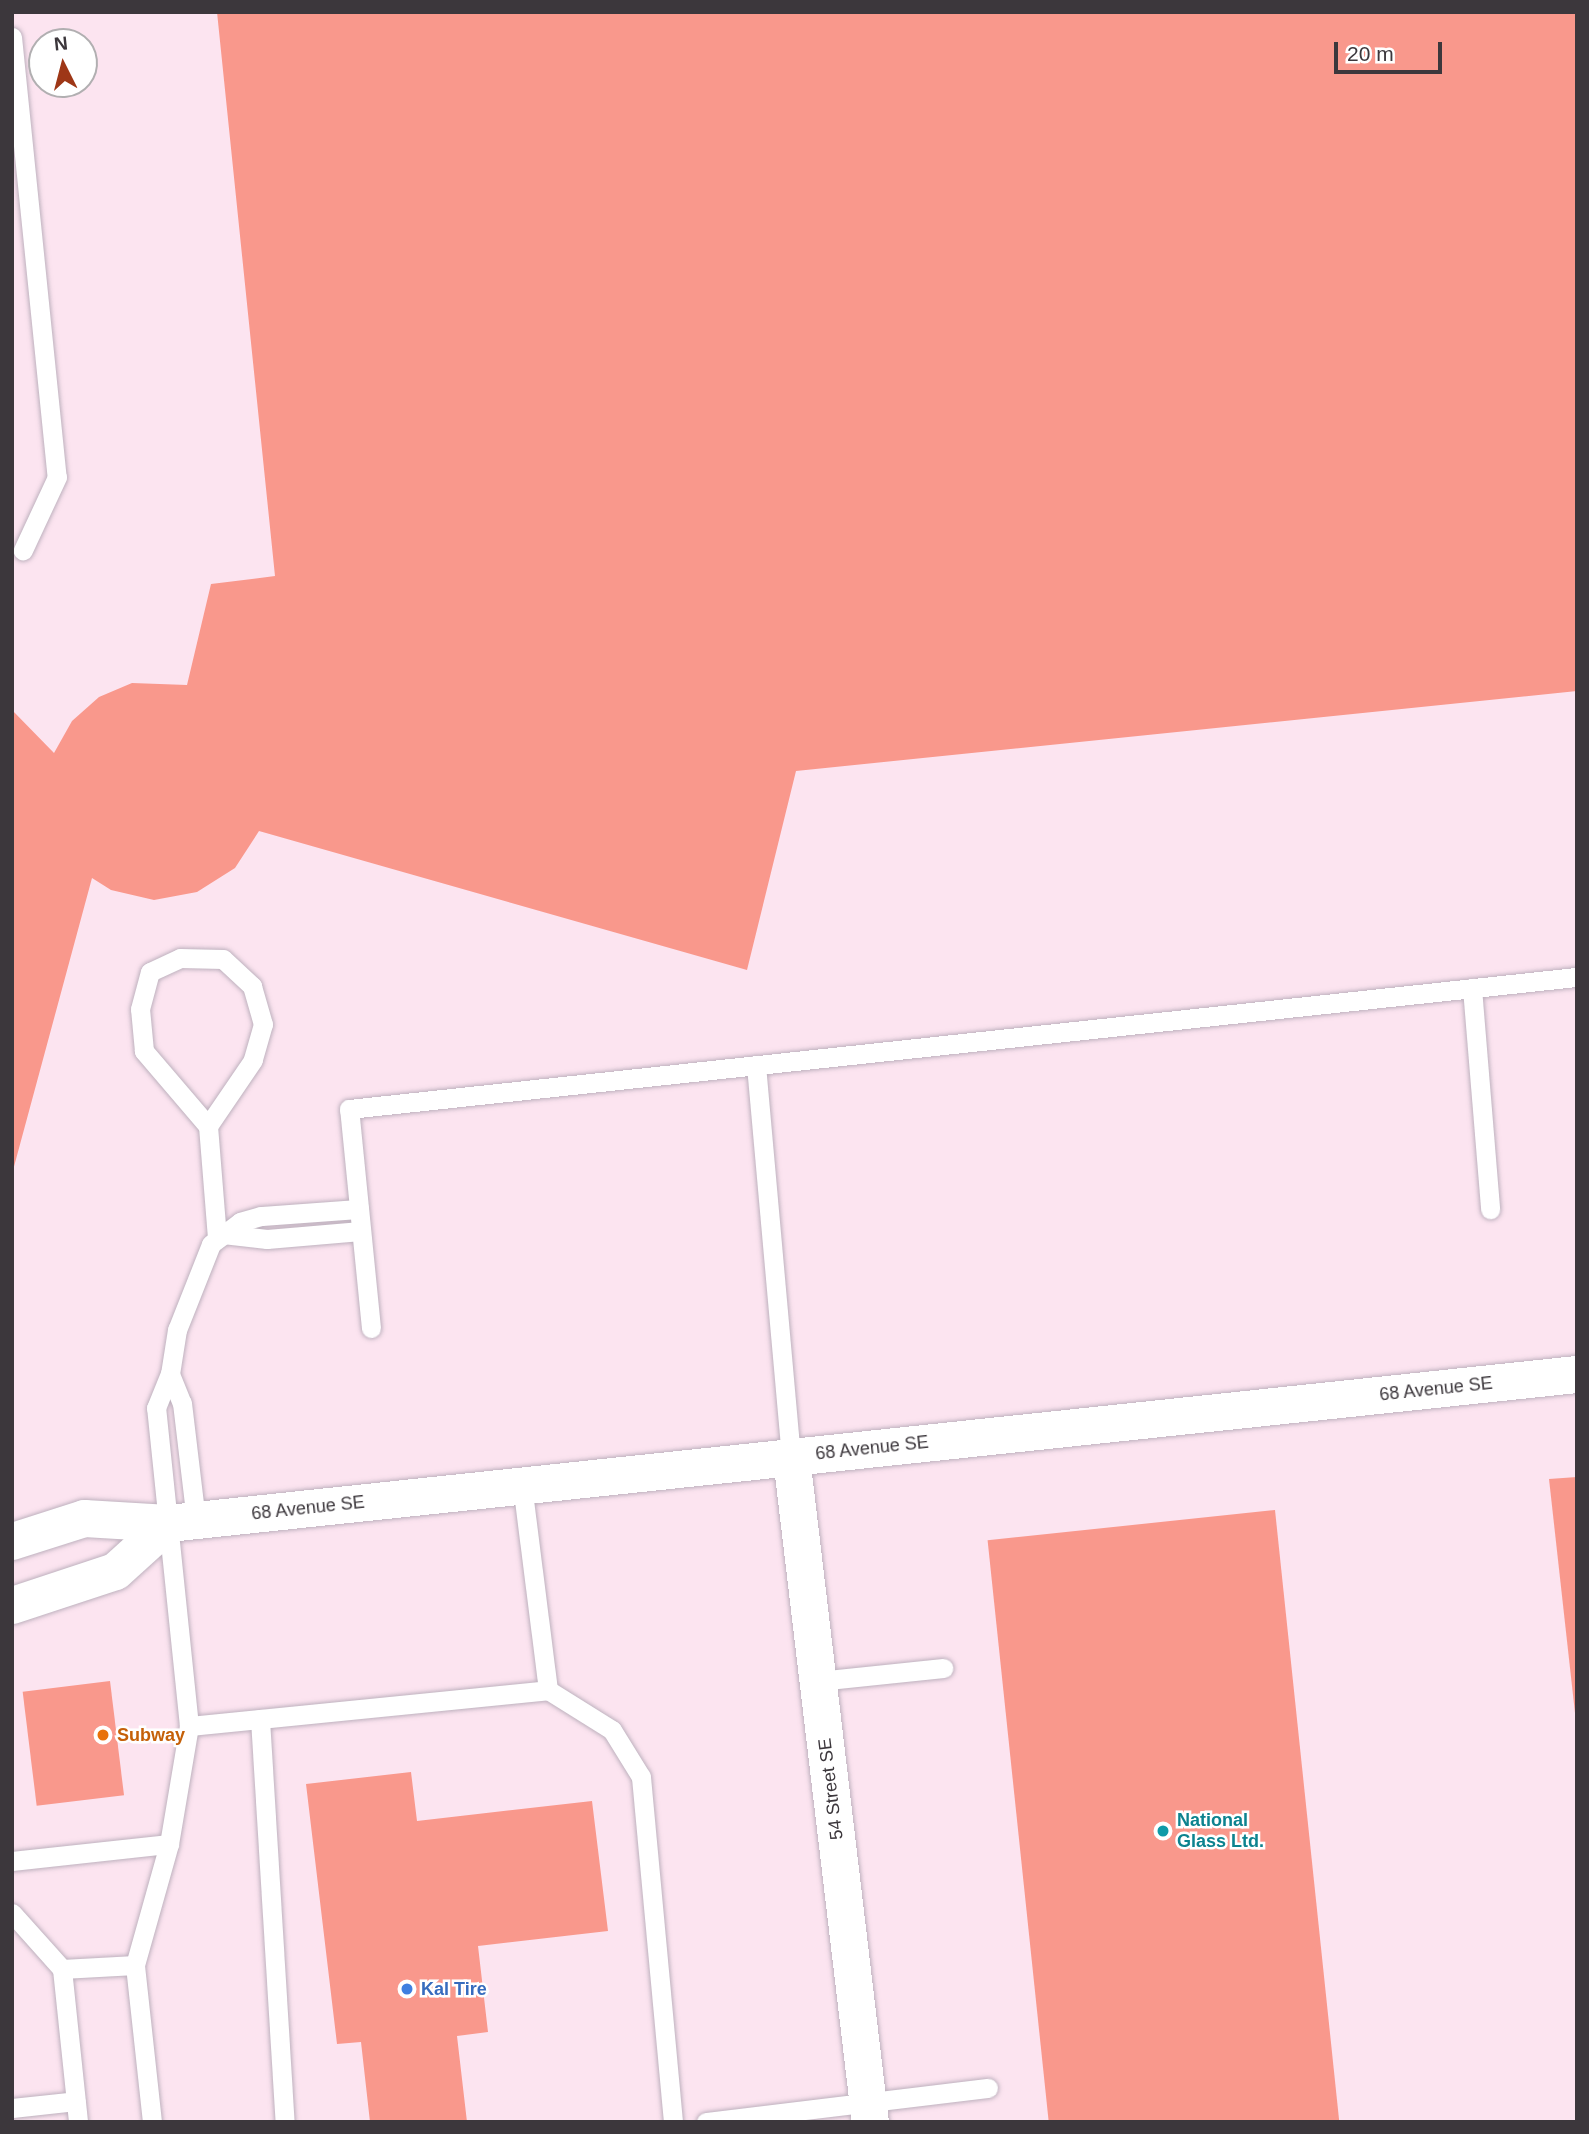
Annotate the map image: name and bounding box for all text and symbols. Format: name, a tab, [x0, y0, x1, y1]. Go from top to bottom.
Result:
north arrow	[28, 28, 98, 98]
scale bar	[1337, 28, 1446, 72]
text: N	[53, 32, 69, 55]
text: 20 m	[1347, 42, 1394, 65]
street label: 68 Avenue SE	[1378, 1372, 1494, 1406]
street label: 68 Avenue SE	[814, 1431, 930, 1465]
street label: 68 Avenue SE	[250, 1491, 366, 1525]
place label: Subway	[117, 1724, 185, 1746]
marker: Subway	[95, 1727, 111, 1743]
street label: 54 Street SE	[814, 1737, 848, 1841]
place label: National Glass Ltd.	[1177, 1810, 1264, 1853]
marker: National Glass Ltd.	[1155, 1823, 1171, 1839]
place label: Kal Tire	[421, 1978, 487, 2000]
marker: Kal Tire	[399, 1981, 415, 1997]

